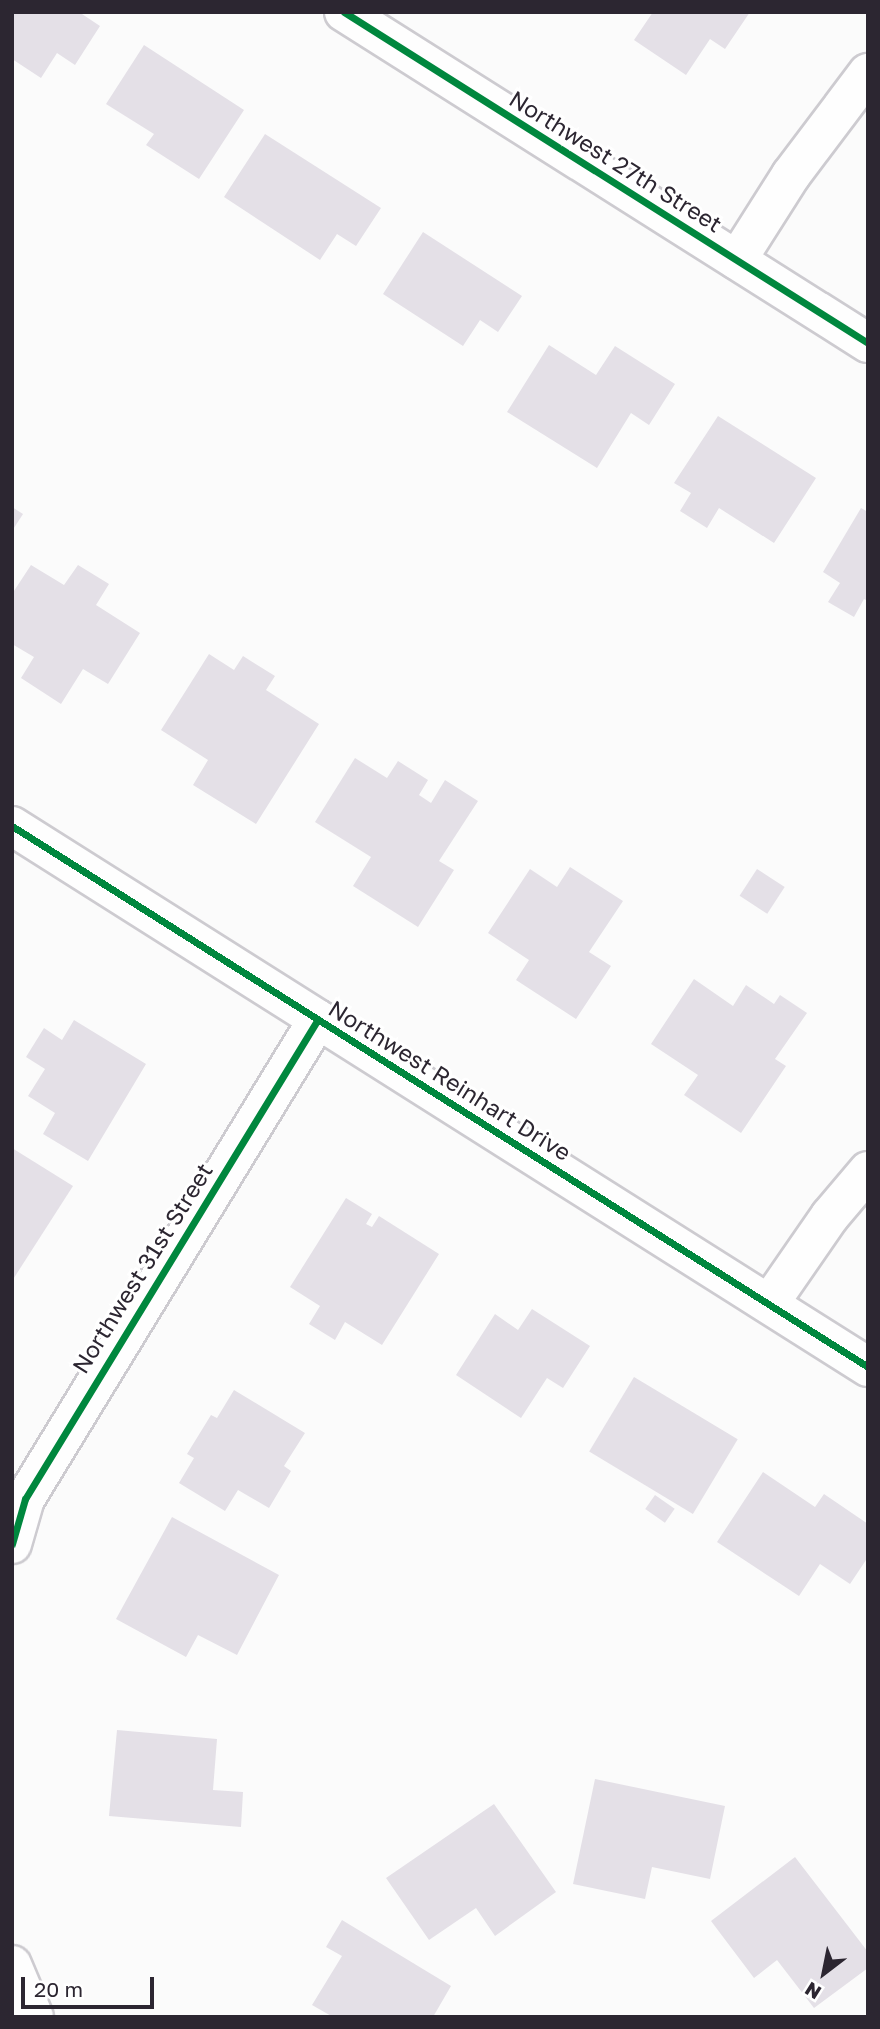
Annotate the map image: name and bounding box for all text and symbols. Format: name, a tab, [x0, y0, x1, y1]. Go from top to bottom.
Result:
street label: Northwest 27th Street	[505, 84, 727, 238]
street label: Northwest Reinhart Drive	[324, 994, 576, 1166]
street label: Northwest 31st Street	[66, 1158, 218, 1378]
north arrow	[789, 1938, 859, 2008]
scale bar	[24, 1962, 158, 2006]
text: 20 m	[34, 1976, 83, 2002]
text: N	[800, 1978, 825, 2005]

